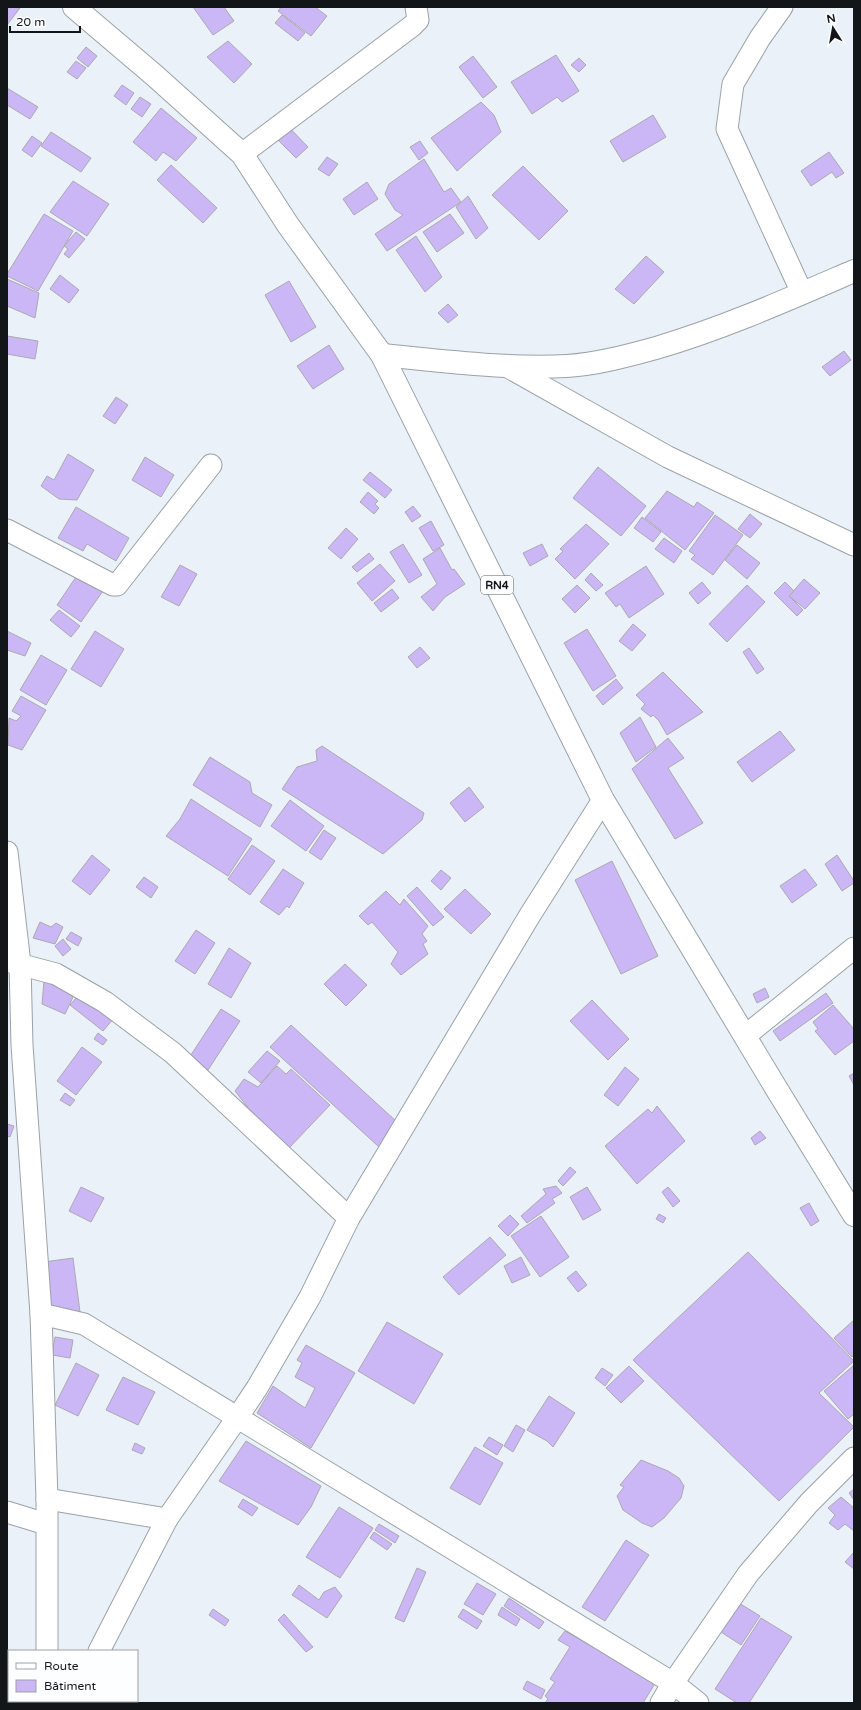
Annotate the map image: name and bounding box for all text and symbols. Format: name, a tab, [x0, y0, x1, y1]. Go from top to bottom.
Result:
scale bar	[10, 8, 80, 34]
north arrow	[813, 8, 853, 48]
text: N	[826, 11, 837, 26]
text: 20 m	[16, 15, 45, 29]
road number: RN4	[481, 576, 513, 594]
legend	[8, 1650, 138, 1702]
text: Route	[44, 1659, 79, 1673]
text: Bâtiment	[44, 1679, 96, 1693]

